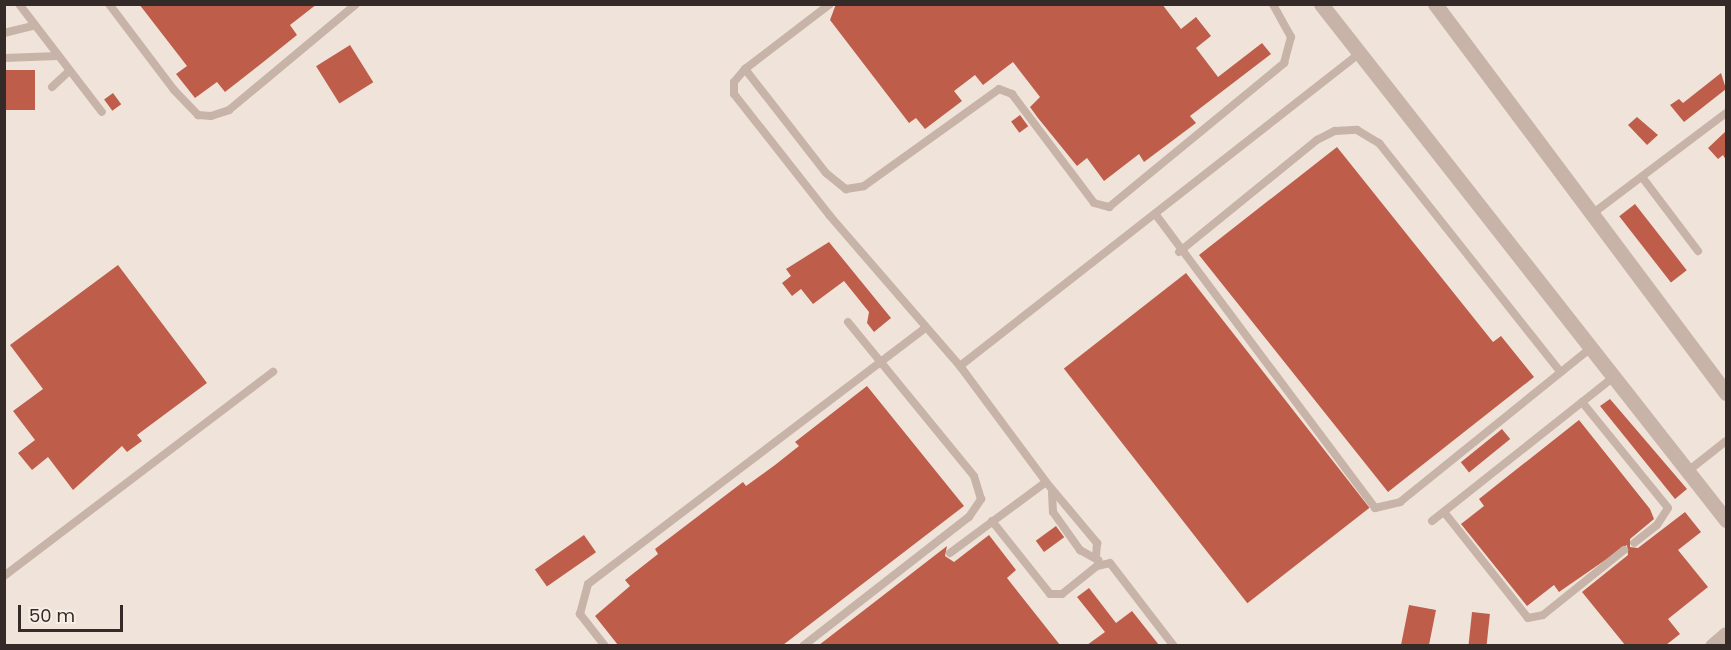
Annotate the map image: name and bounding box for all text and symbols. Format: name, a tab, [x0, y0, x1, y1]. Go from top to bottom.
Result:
scale bar	[21, 593, 126, 631]
text: 50 m	[29, 603, 75, 628]

